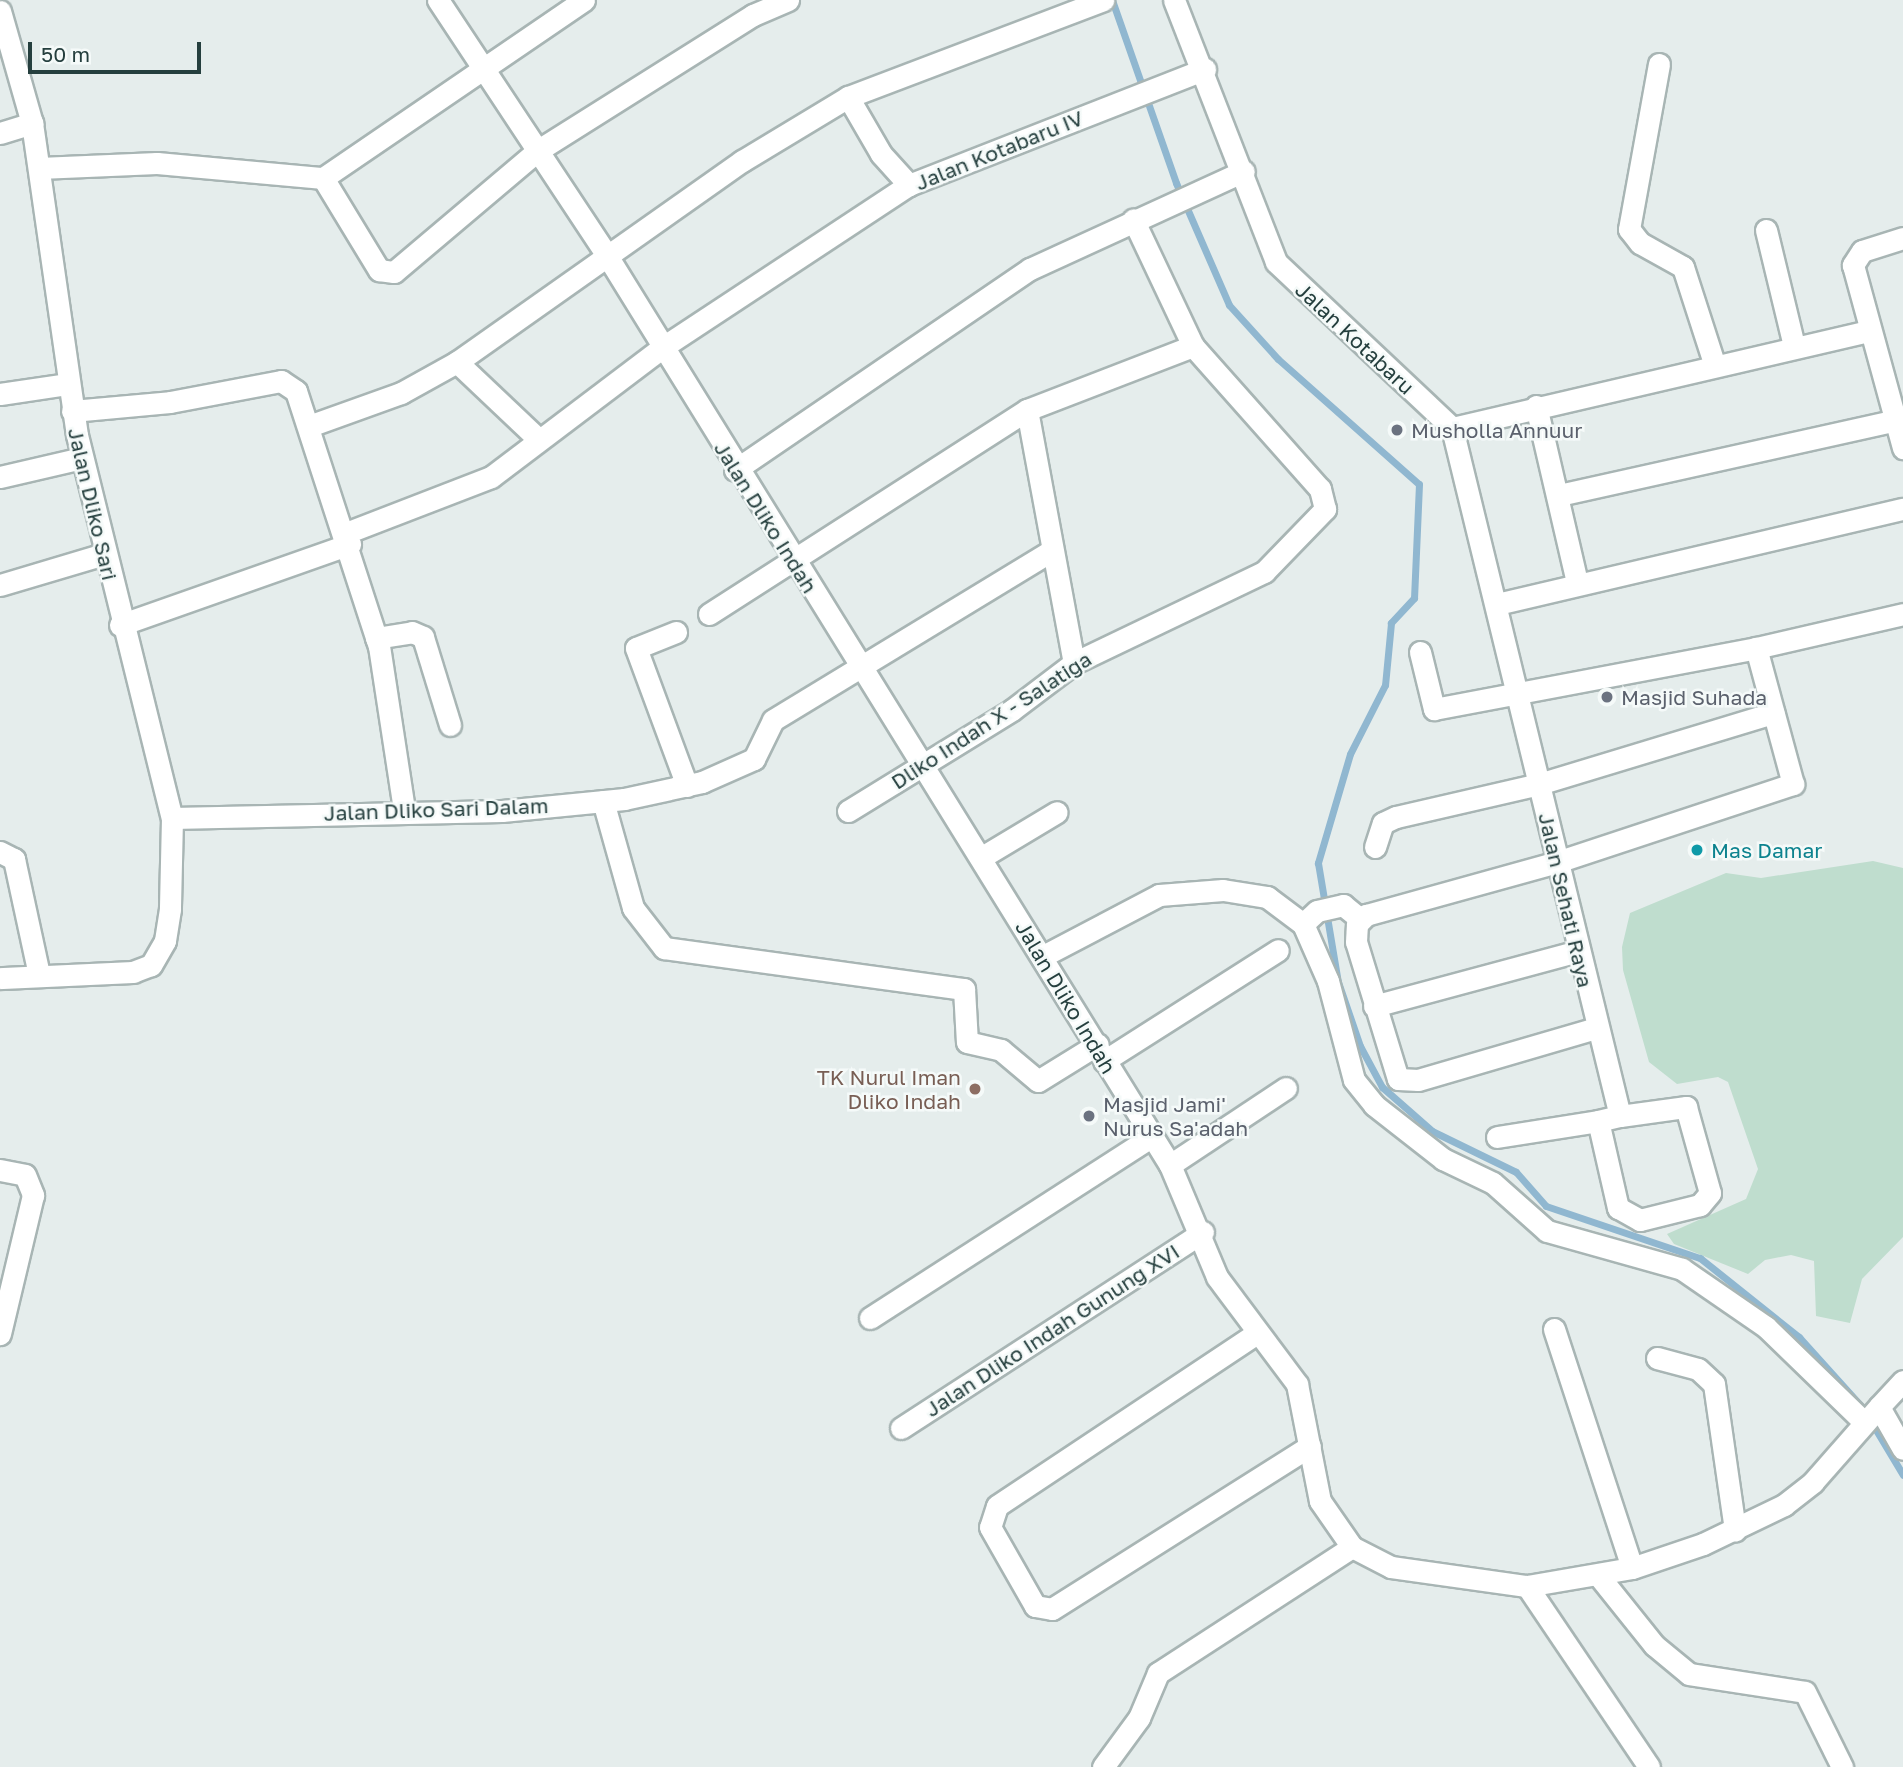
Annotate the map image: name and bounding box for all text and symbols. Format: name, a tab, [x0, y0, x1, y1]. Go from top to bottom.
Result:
scale bar	[32, 28, 205, 72]
text: 50 m	[41, 41, 90, 67]
street label: Jalan Kotabaru IV	[911, 105, 1087, 195]
street label: Jalan Kotabaru	[1291, 277, 1419, 399]
place label: Musholla Annuur	[1411, 417, 1582, 443]
marker: Musholla Annuur	[1389, 422, 1405, 438]
street label: Jalan Dliko Sari	[63, 425, 123, 583]
street label: Jalan Dliko Indah	[709, 437, 823, 597]
street label: Dliko Indah X - Salatiga	[886, 646, 1096, 794]
place label: Masjid Suhada	[1621, 684, 1767, 710]
marker: Masjid Suhada	[1599, 689, 1615, 705]
street label: Jalan Dliko Sari Dalam	[323, 792, 549, 826]
street label: Jalan Sehati Raya	[1534, 810, 1598, 990]
place label: Mas Damar	[1711, 837, 1823, 863]
marker: Mas Damar	[1689, 842, 1705, 858]
street label: Jalan Dliko Indah	[1010, 916, 1122, 1078]
place label: TK Nurul Iman Dliko Indah	[817, 1064, 961, 1114]
marker: TK Nurul Iman Dliko Indah	[967, 1081, 983, 1097]
place label: Masjid Jami' Nurus Sa'adah	[1103, 1091, 1248, 1141]
marker: Masjid Jami' Nurus Sa'adah	[1081, 1108, 1097, 1124]
street label: Jalan Dliko Indah Gunung XVI	[920, 1238, 1184, 1422]

